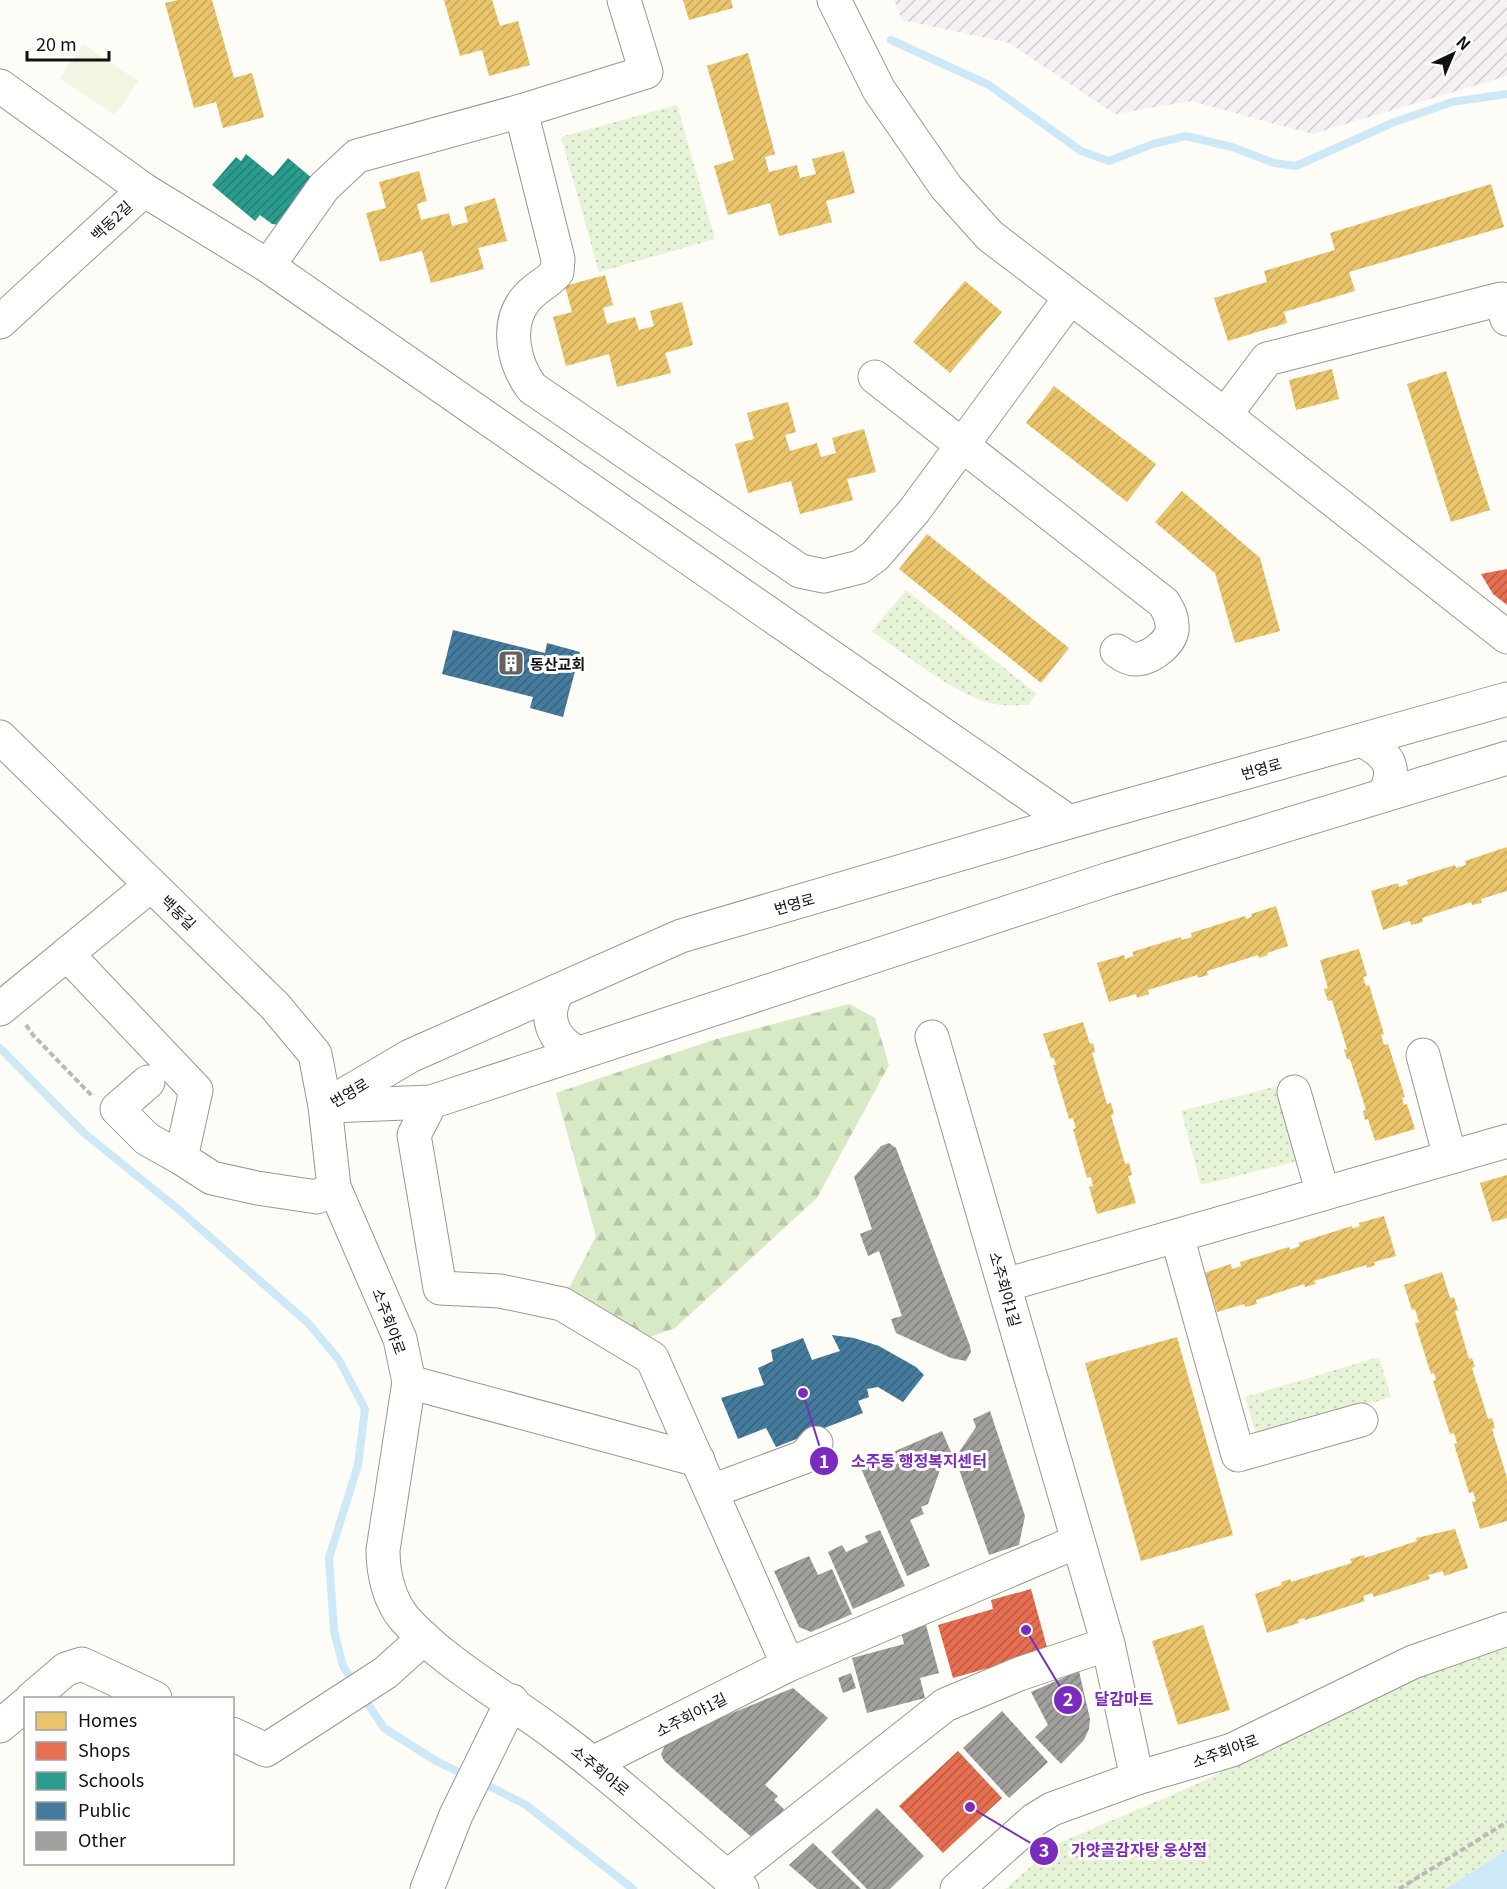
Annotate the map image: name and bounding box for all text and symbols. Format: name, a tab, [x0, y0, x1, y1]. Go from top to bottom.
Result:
scale bar	[27, 24, 110, 62]
north arrow	[1423, 24, 1483, 84]
text: 20 m	[36, 30, 77, 56]
text: N	[1451, 30, 1477, 55]
street label: 백동2길	[86, 195, 136, 245]
building icon: 동산교회	[496, 648, 526, 678]
place label: 동산교회	[530, 653, 585, 674]
street label: 번영로	[1238, 752, 1284, 784]
street label: 번영로	[771, 887, 817, 919]
street label: 백동길	[157, 890, 201, 934]
street label: 번영로	[326, 1072, 372, 1112]
street label: 소주회야1길	[985, 1249, 1027, 1329]
street label: 소주회야로	[368, 1285, 412, 1357]
callout: 소주동 행정복지센터	[809, 1444, 999, 1478]
text: 1	[819, 1447, 829, 1473]
text: 소주동 행정복지센터	[851, 1448, 987, 1472]
callout: 달감마트	[1053, 1683, 1165, 1717]
text: 2	[1063, 1685, 1073, 1711]
text: 달감마트	[1095, 1686, 1154, 1710]
street label: 소주회야1길	[652, 1687, 730, 1741]
legend	[24, 1697, 234, 1865]
text: Homes	[78, 1706, 137, 1732]
street label: 소주회야로	[1189, 1728, 1261, 1772]
text: Shops	[78, 1736, 130, 1762]
street label: 소주회야로	[568, 1740, 634, 1800]
text: Schools	[78, 1766, 144, 1792]
text: Public	[78, 1796, 131, 1822]
text: Other	[78, 1826, 127, 1852]
callout: 가얏골감자탕 웅상점	[1029, 1834, 1219, 1868]
text: 3	[1039, 1836, 1049, 1862]
text: 가얏골감자탕 웅상점	[1071, 1837, 1207, 1861]

